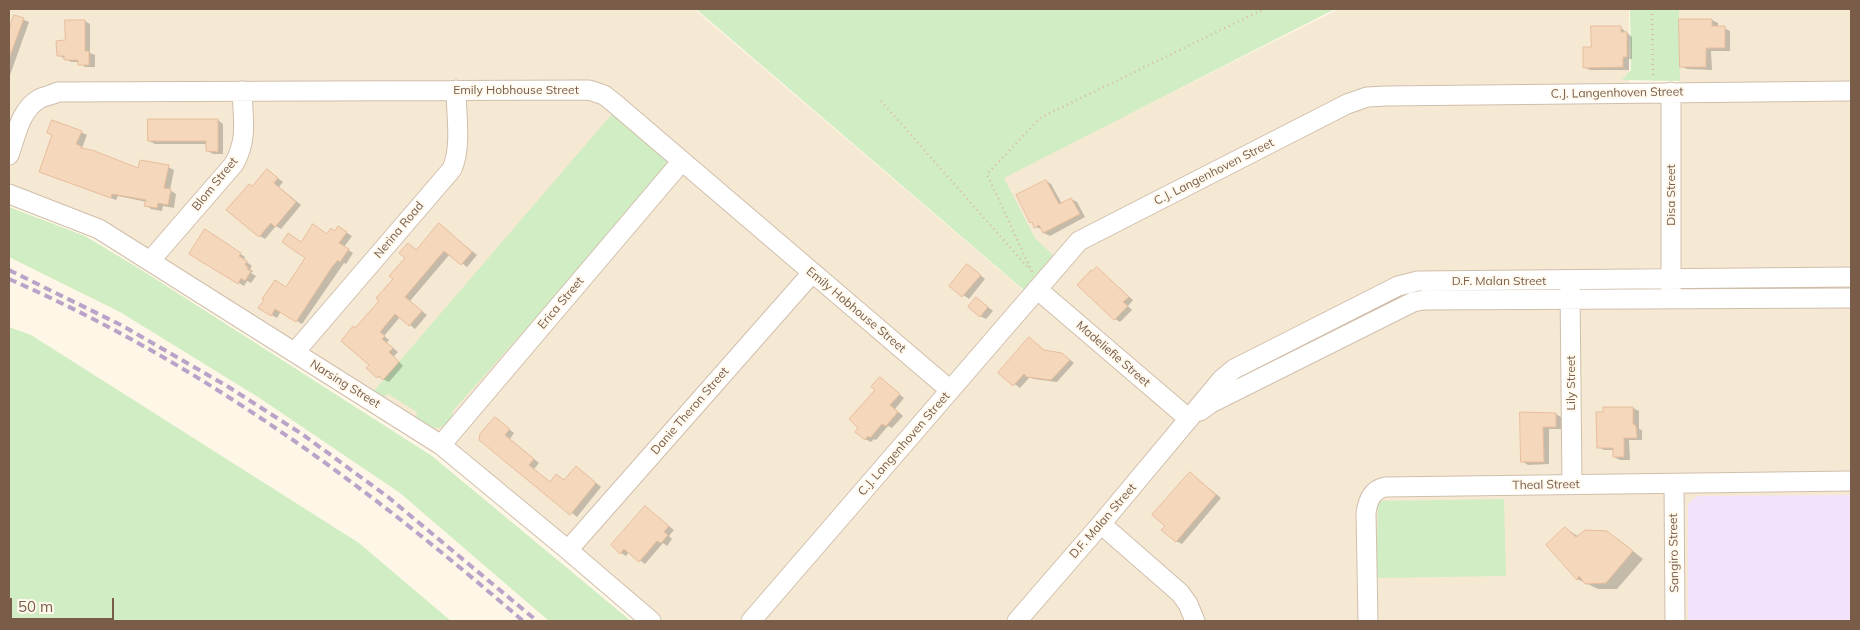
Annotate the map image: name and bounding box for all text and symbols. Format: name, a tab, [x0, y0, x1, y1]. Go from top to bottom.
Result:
street label: Emily Hobhouse Street	[453, 83, 579, 97]
street label: C.J. Langenhoven Street	[1551, 85, 1683, 101]
street label: C.J. Langenhoven Street	[1152, 135, 1276, 209]
street label: Blom Street	[189, 154, 241, 214]
street label: Disa Street	[1664, 164, 1678, 226]
street label: Nerina Road	[371, 199, 427, 261]
street label: Emily Hobhouse Street	[803, 264, 909, 356]
street label: Erica Street	[535, 274, 587, 332]
street label: D.F. Malan Street	[1452, 274, 1546, 288]
street label: Madeliefie Street	[1073, 318, 1153, 390]
street label: Lily Street	[1564, 356, 1578, 410]
street label: Narsing Street	[307, 357, 383, 411]
street label: Danie Theron Street	[648, 364, 732, 458]
street label: C.J. Langenhoven Street	[855, 389, 953, 499]
street label: Theal Street	[1512, 477, 1580, 493]
street label: D.F. Malan Street	[1067, 481, 1139, 561]
street label: Sangiro Street	[1666, 513, 1682, 593]
scale bar	[12, 588, 116, 620]
text: 50 m	[18, 597, 53, 616]

